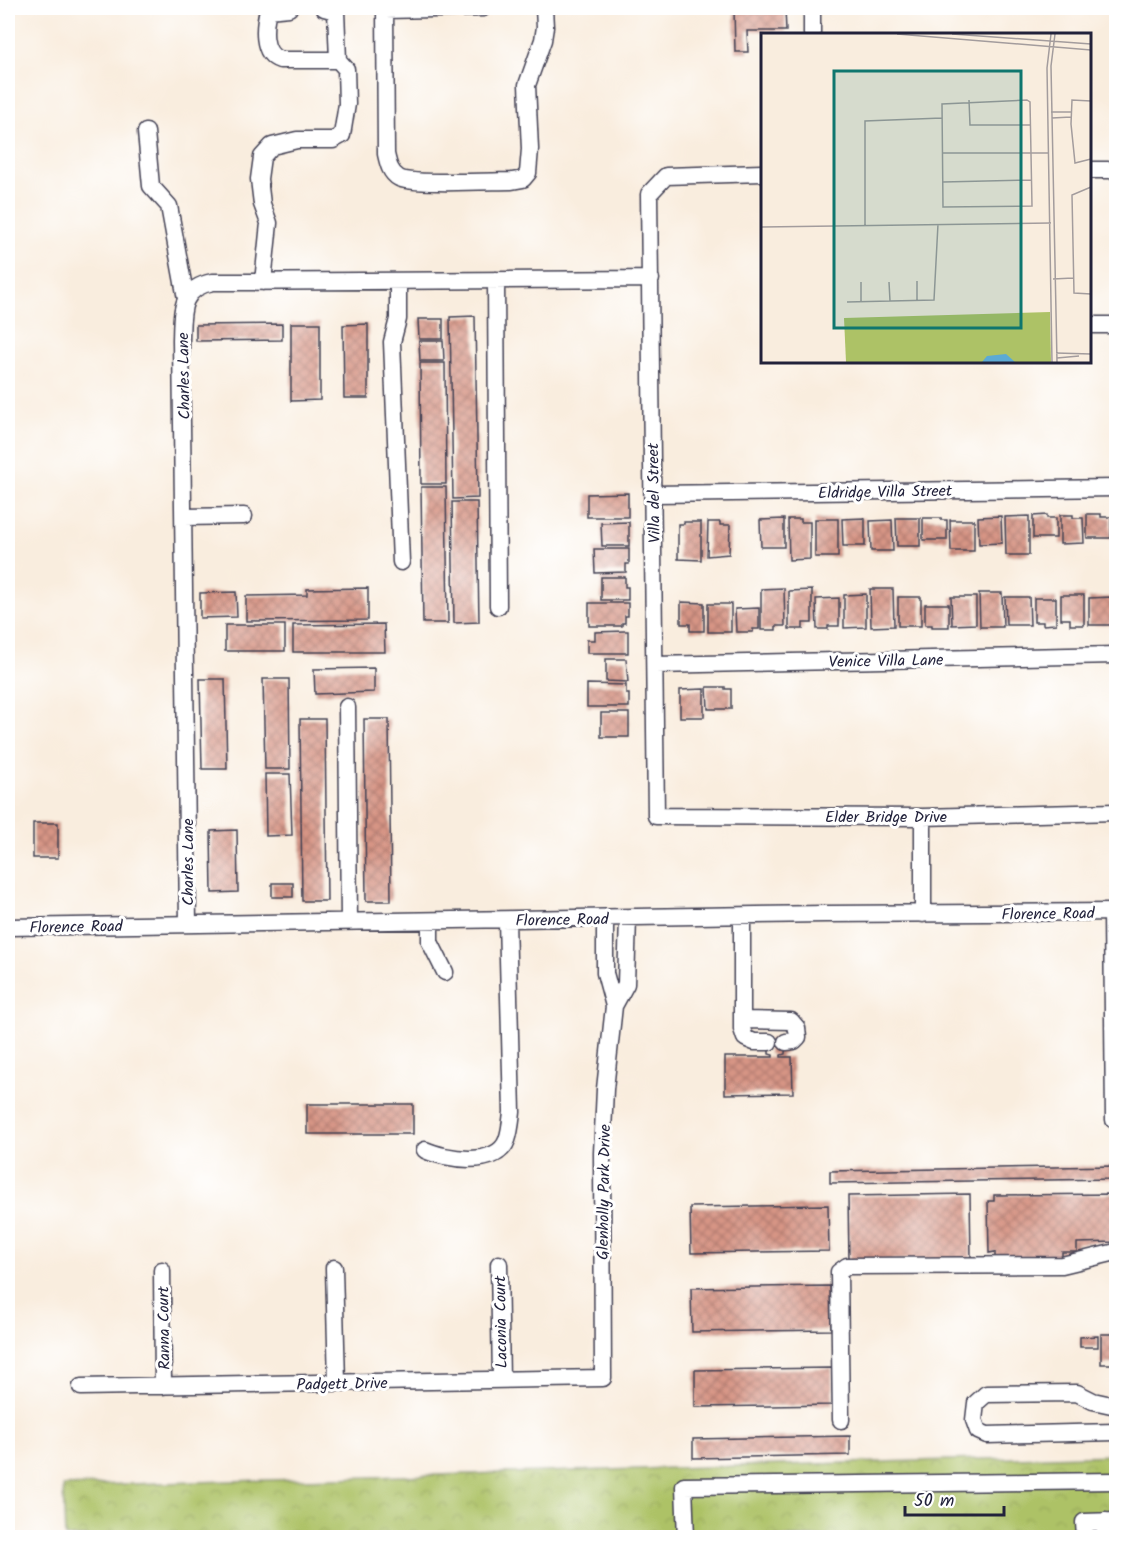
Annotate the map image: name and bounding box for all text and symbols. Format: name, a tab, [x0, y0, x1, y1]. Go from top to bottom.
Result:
inset map	[761, 33, 1091, 363]
street label: Charles Lane	[171, 332, 198, 420]
street label: Villa del Street	[641, 442, 668, 543]
street label: Eldridge Villa Street	[818, 479, 953, 506]
street label: Venice Villa Lane	[828, 648, 944, 675]
street label: Elder Bridge Drive	[825, 805, 947, 830]
street label: Charles Lane	[176, 818, 201, 906]
street label: Florence Road	[1001, 901, 1096, 928]
street label: Florence Road	[515, 907, 610, 934]
street label: Florence Road	[29, 914, 124, 941]
street label: Glenholly Park Drive	[591, 1124, 618, 1260]
street label: Laconia Court	[488, 1275, 515, 1369]
street label: Ranna Court	[151, 1285, 178, 1370]
street label: Padgett Drive	[296, 1371, 388, 1398]
scale bar	[905, 1479, 1004, 1517]
text: 50 m	[914, 1487, 954, 1516]

